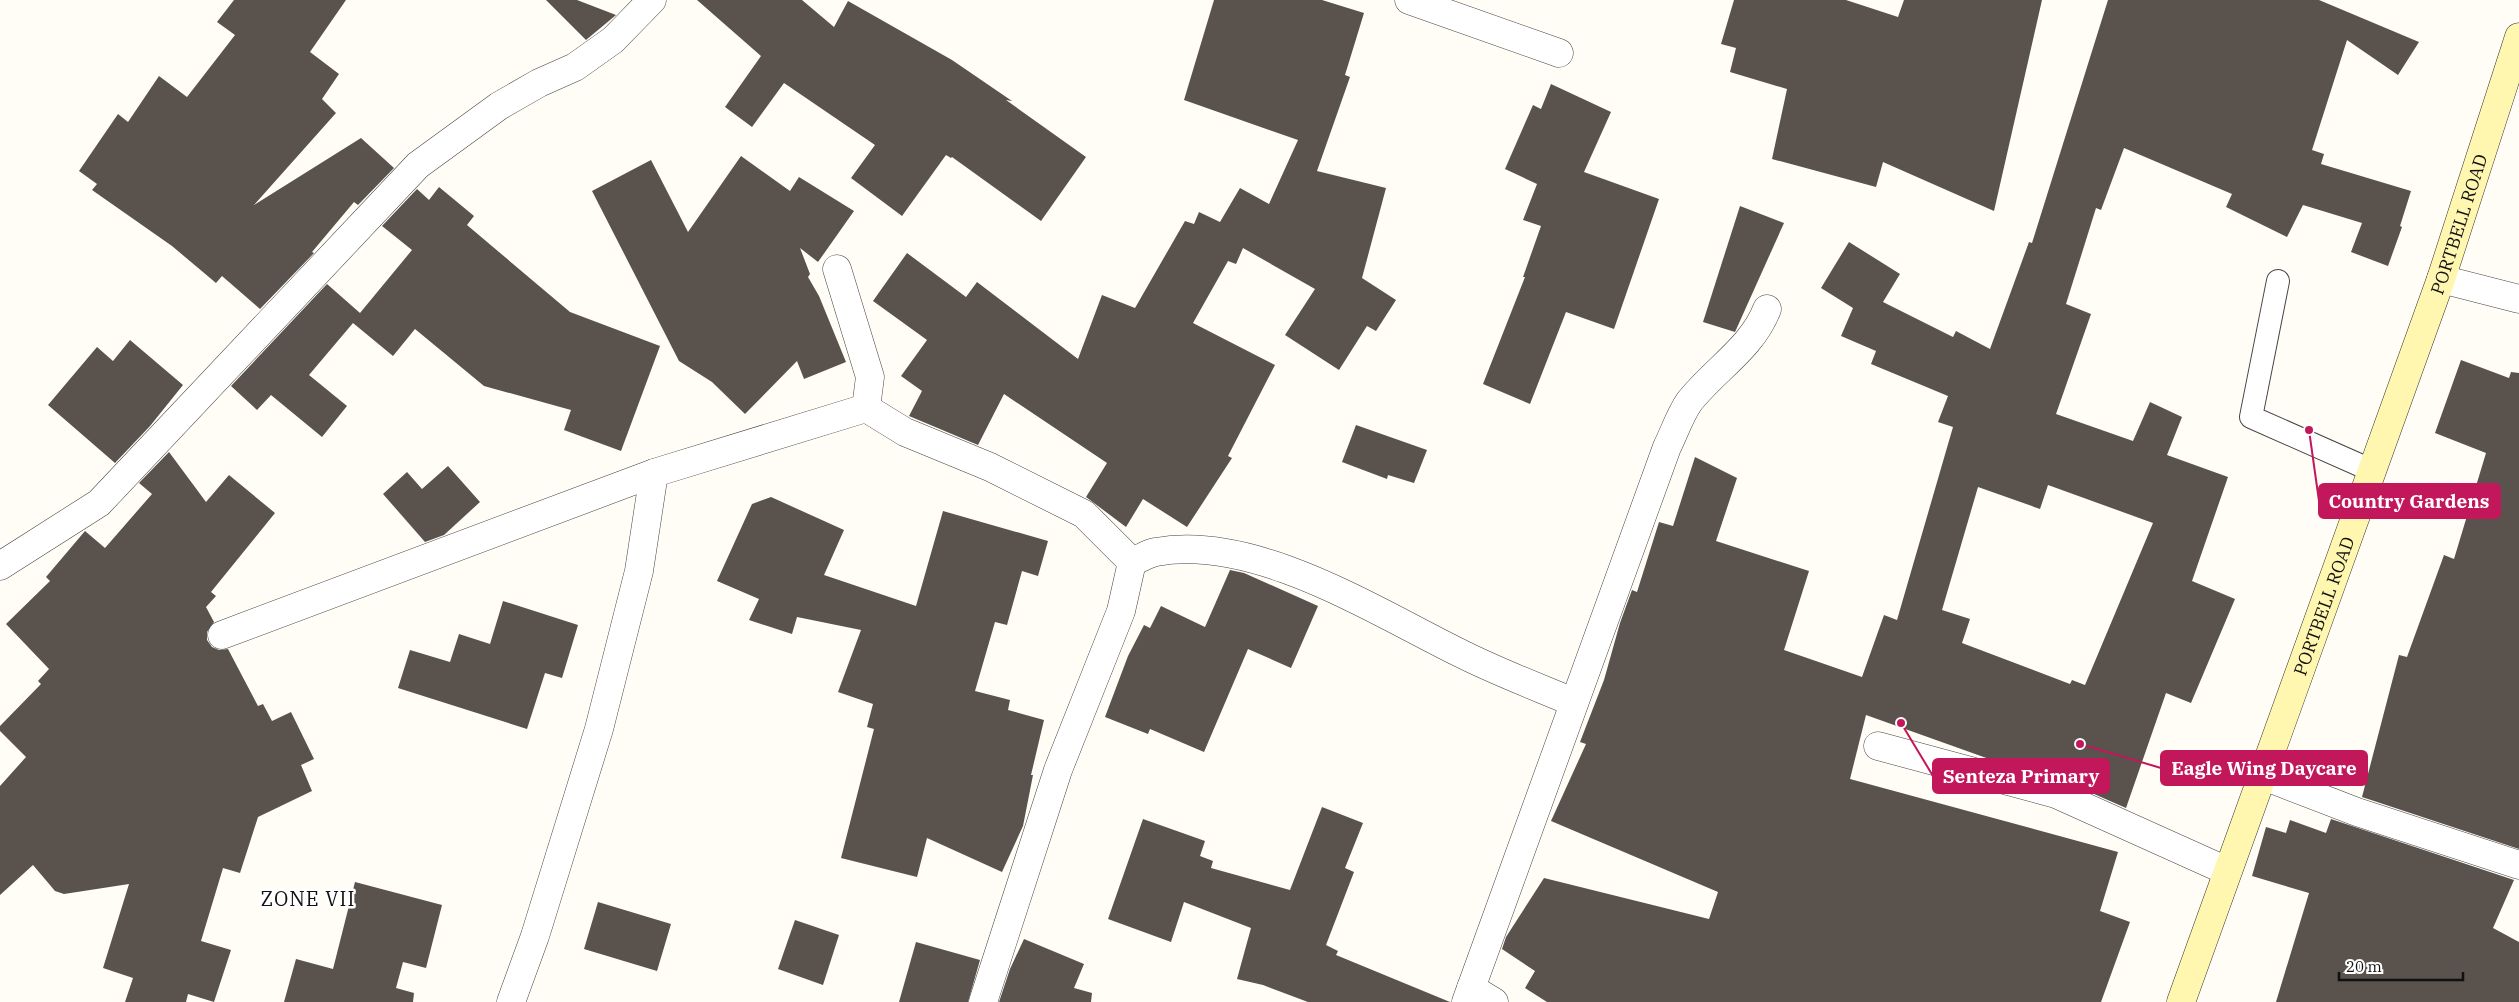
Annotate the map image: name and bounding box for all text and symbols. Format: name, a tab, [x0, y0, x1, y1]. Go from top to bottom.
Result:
street label: PORTBELL ROAD	[2425, 151, 2492, 297]
callout: Country Gardens	[2319, 484, 2500, 518]
text: Country Gardens	[2329, 489, 2489, 513]
street label: PORTBELL ROAD	[2288, 533, 2359, 679]
callout: Eagle Wing Daycare	[2161, 751, 2367, 785]
text: Eagle Wing Daycare	[2171, 756, 2357, 780]
callout: Senteza Primary	[1933, 759, 2109, 793]
text: Senteza Primary	[1943, 764, 2099, 788]
district label: ZONE VII	[261, 885, 355, 912]
scale bar	[2339, 950, 2463, 982]
text: 20 m	[2346, 957, 2382, 976]

